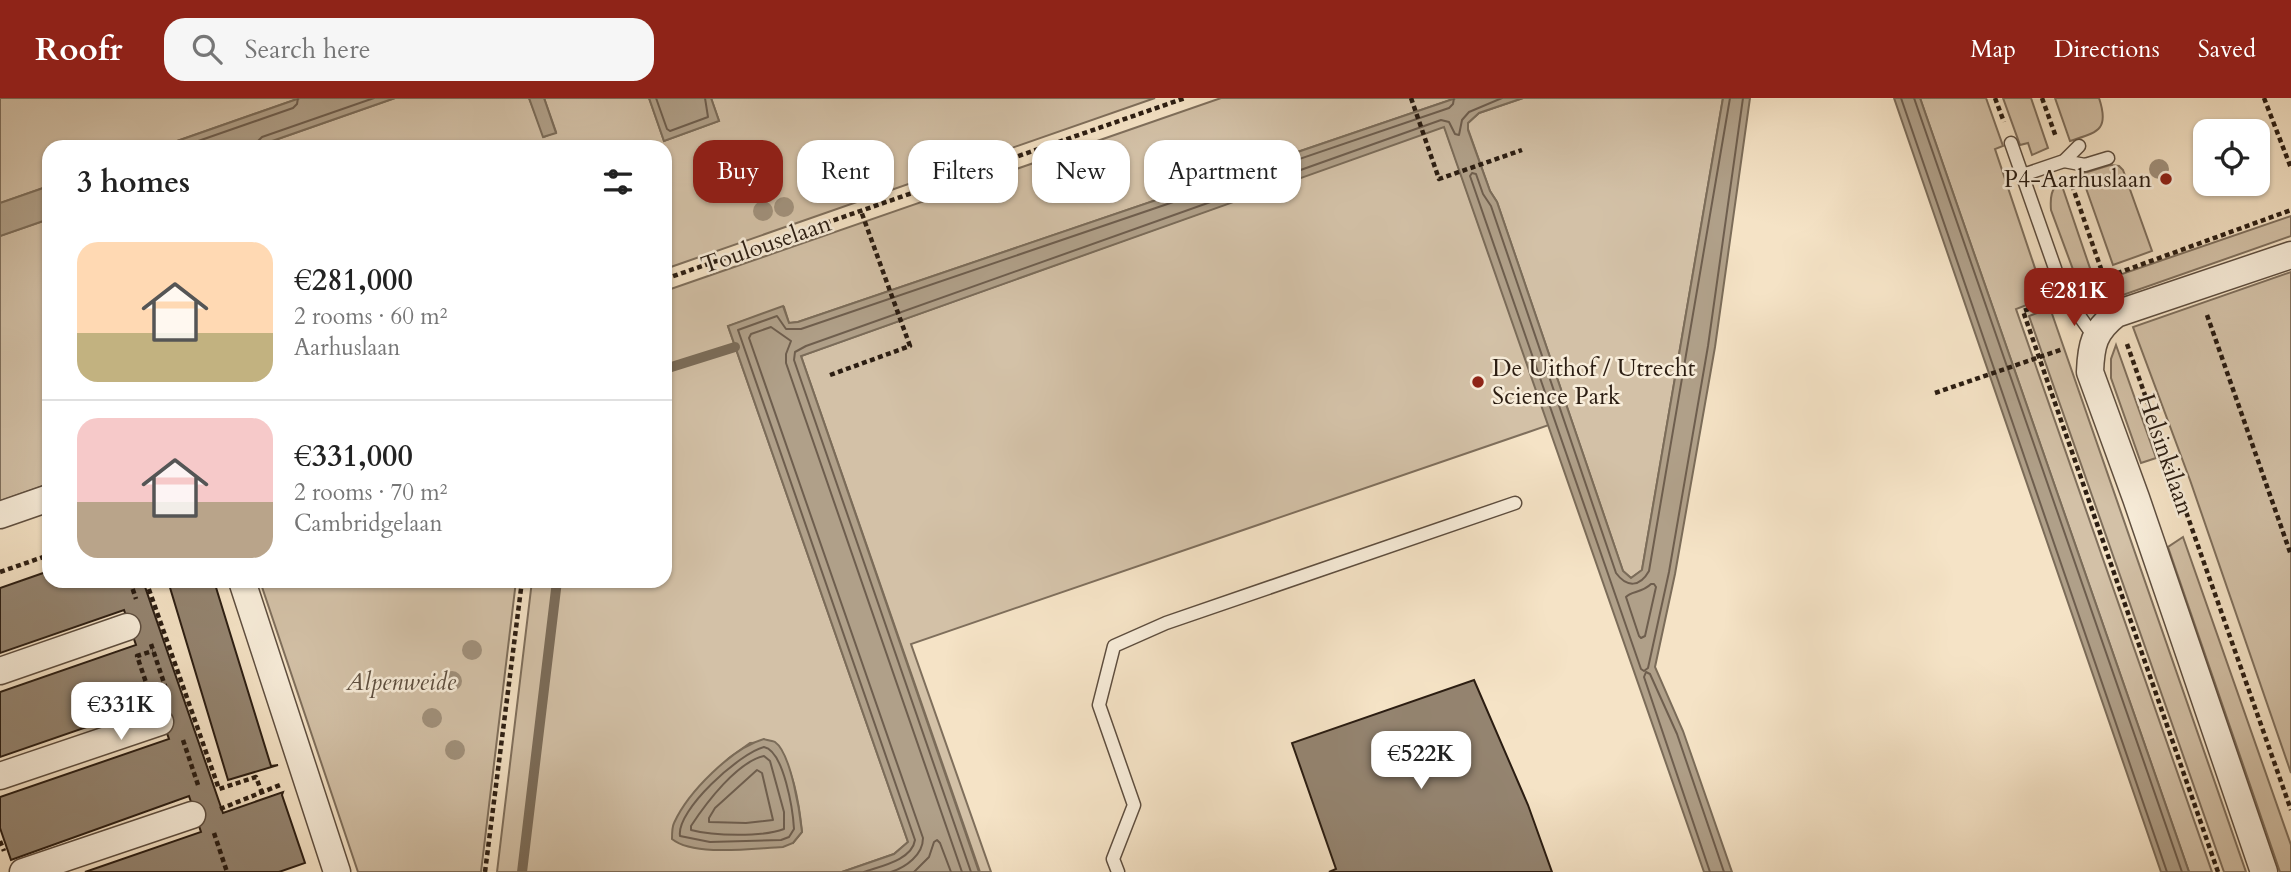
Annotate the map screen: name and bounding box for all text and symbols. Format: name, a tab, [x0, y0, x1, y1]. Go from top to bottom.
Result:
search box	[164, 18, 654, 81]
text: Roofr	[35, 27, 122, 72]
icon: search	[188, 30, 226, 68]
text: Search here	[244, 32, 370, 67]
text: Map	[1970, 33, 2016, 66]
text: Directions	[2054, 33, 2160, 66]
text: Saved	[2198, 33, 2256, 66]
map controls	[2193, 119, 2270, 196]
button: locate	[2193, 119, 2270, 196]
chip: Buy	[693, 140, 783, 203]
chip: Rent	[797, 140, 894, 203]
chip: Filters	[908, 140, 1018, 203]
chip: New	[1032, 140, 1130, 203]
chip: Apartment	[1144, 140, 1301, 203]
text: 3 homes	[77, 162, 190, 203]
icon: filters	[599, 163, 637, 201]
place label: P4-Aarhuslaan	[2004, 163, 2152, 196]
marker: P4-Aarhuslaan	[2158, 171, 2174, 187]
street label: Toulouselaan	[697, 207, 836, 282]
text: €281,000	[294, 260, 413, 301]
pin: €281K	[2025, 268, 2123, 328]
icon: home	[133, 270, 217, 354]
text: €281K	[2040, 275, 2108, 306]
text: 2 rooms · 60 m²	[294, 301, 447, 332]
text: Aarhuslaan	[294, 332, 400, 363]
place label: De Uithof / Utrecht Science Park	[1492, 352, 1696, 413]
marker: De Uithof / Utrecht Science Park	[1470, 374, 1486, 390]
street label: Helsinkilaan	[2129, 389, 2202, 519]
text: €331,000	[294, 436, 413, 477]
icon: home	[133, 446, 217, 530]
text: 2 rooms · 70 m²	[294, 477, 447, 508]
text: Cambridgelaan	[294, 508, 443, 539]
park label: Alpenweide	[345, 666, 457, 699]
pin: €331K	[72, 682, 170, 742]
text: €331K	[87, 689, 155, 720]
pin: €522K	[1372, 732, 1470, 791]
text: €522K	[1387, 738, 1455, 769]

